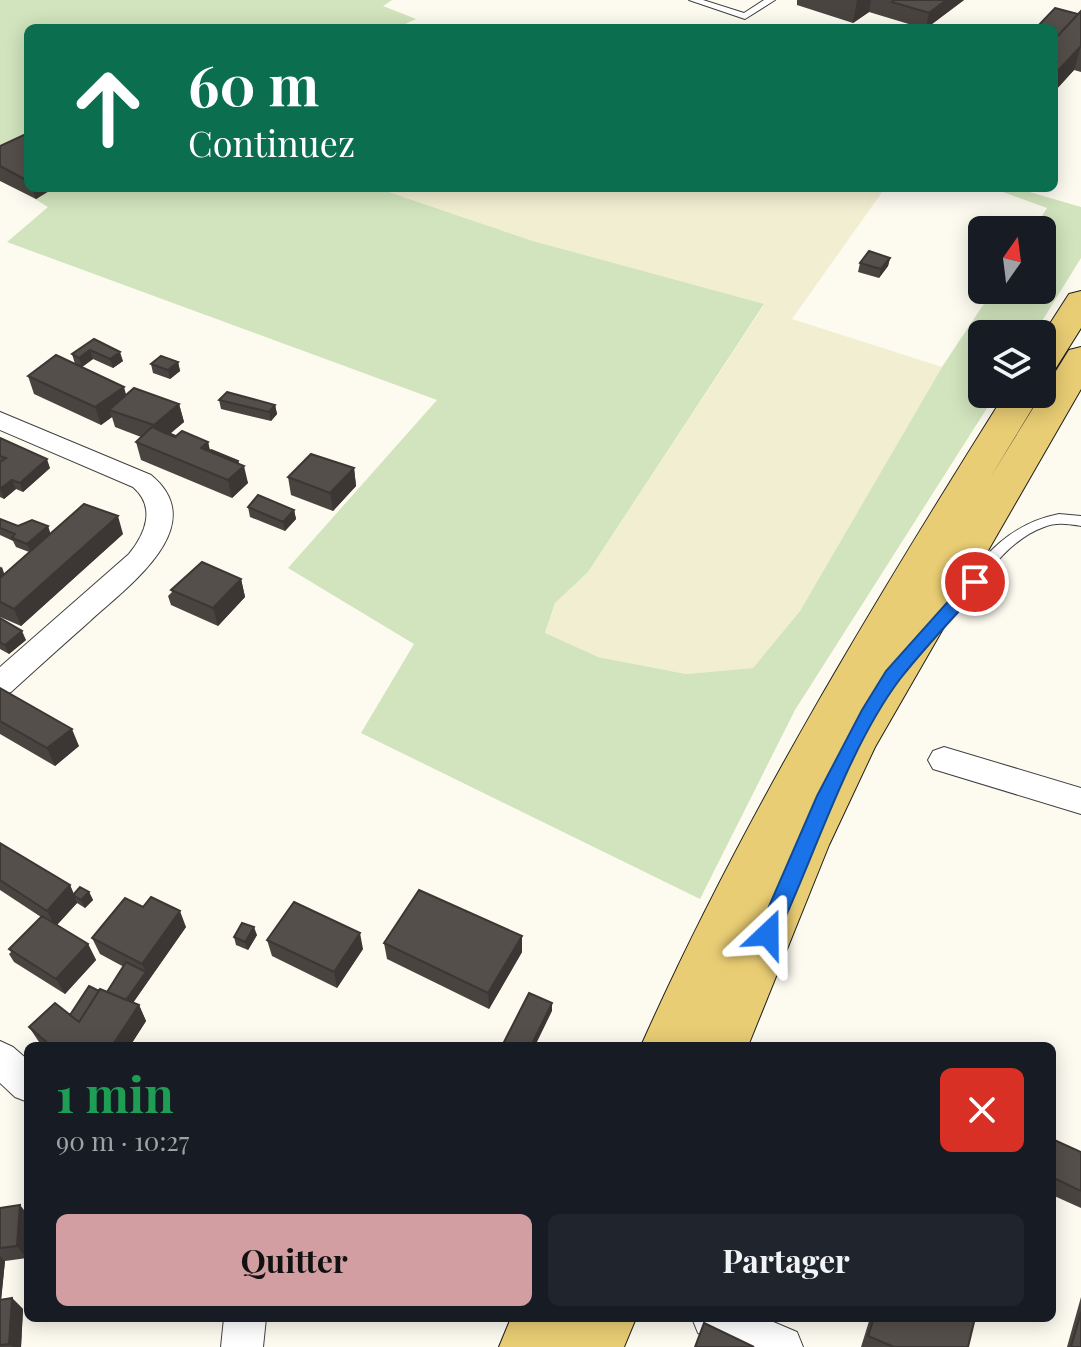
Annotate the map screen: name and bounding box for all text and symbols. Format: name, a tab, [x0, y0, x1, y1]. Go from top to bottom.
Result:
text: 60 m	[188, 46, 319, 121]
icon: ahead	[56, 56, 160, 160]
text: Continuez	[188, 118, 355, 166]
north arrow	[968, 216, 1056, 304]
map controls	[968, 216, 1056, 408]
button: layers	[968, 320, 1056, 408]
pin	[941, 548, 1009, 616]
icon: arrive	[953, 560, 997, 604]
position arrow	[726, 892, 810, 976]
text: 1 min	[56, 1061, 174, 1125]
button: close	[940, 1068, 1024, 1152]
text: 90 m · 10:27	[56, 1123, 189, 1158]
button: Quitter	[56, 1214, 532, 1306]
button: Partager	[548, 1214, 1024, 1306]

